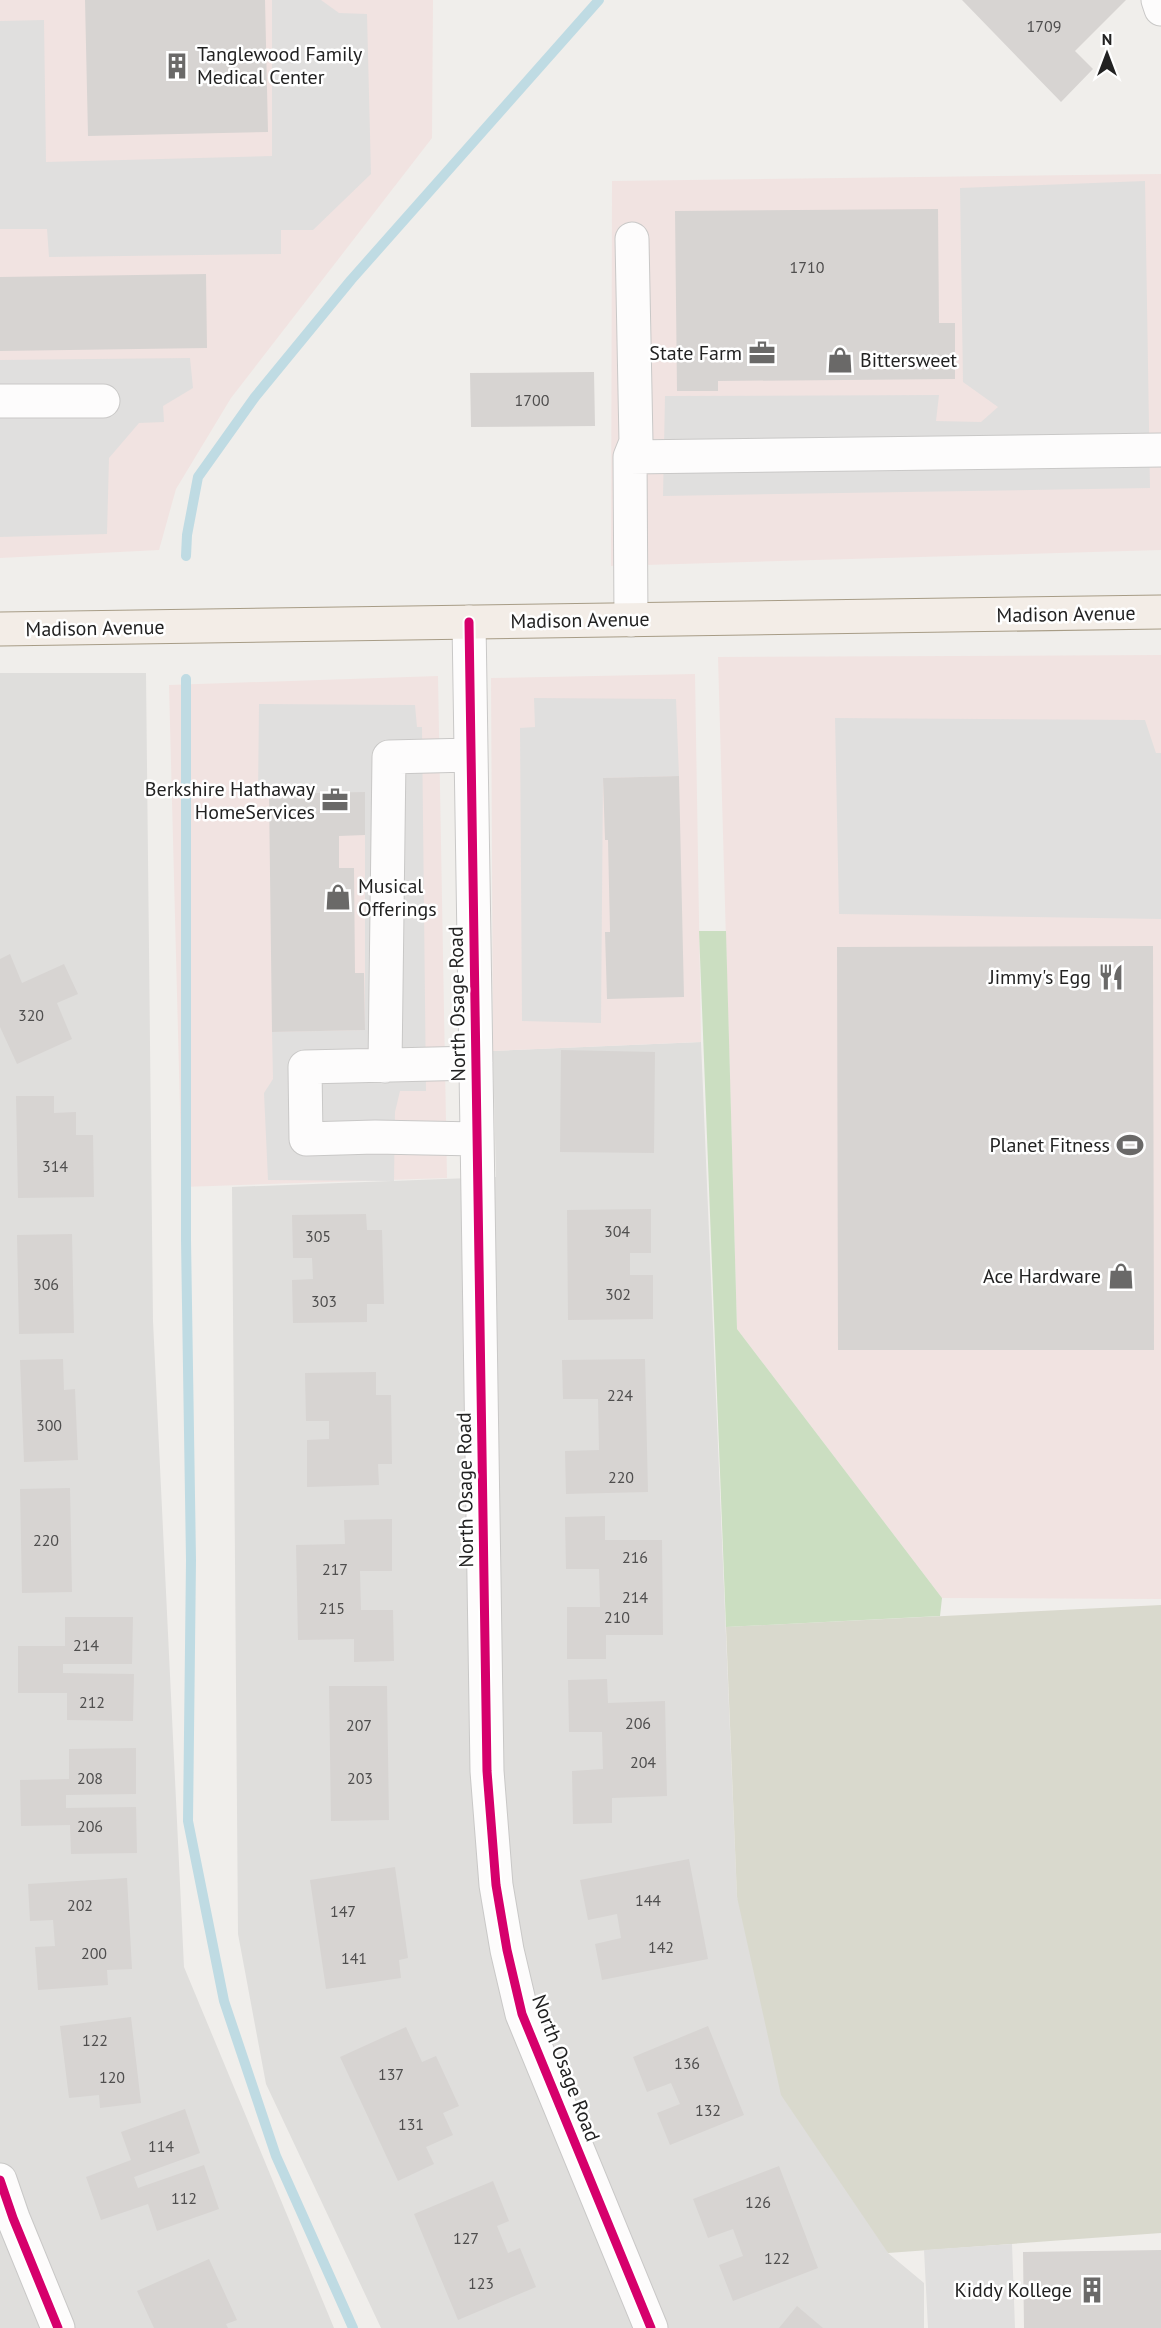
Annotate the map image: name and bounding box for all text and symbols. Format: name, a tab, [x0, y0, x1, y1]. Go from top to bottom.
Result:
house number: 1709	[1027, 16, 1061, 36]
north arrow	[1077, 24, 1137, 84]
text: N	[1102, 29, 1112, 49]
place label: Tanglewood Family Medical Center	[197, 41, 363, 90]
building icon: Tanglewood Family Medical Center	[162, 51, 192, 81]
house number: 1710	[790, 257, 825, 277]
office icon: State Farm	[747, 338, 777, 368]
place label: State Farm	[649, 340, 742, 366]
shop icon: Bittersweet	[825, 345, 855, 375]
place label: Bittersweet	[860, 347, 957, 373]
house number: 1700	[515, 390, 550, 410]
street label: Madison Avenue	[996, 600, 1136, 628]
street label: Madison Avenue	[510, 606, 650, 634]
street label: Madison Avenue	[25, 614, 165, 642]
place label: Berkshire Hathaway HomeServices	[145, 776, 316, 825]
office icon: Berkshire Hathaway HomeServices	[320, 785, 350, 815]
place label: Musical Offerings	[358, 873, 437, 922]
shop icon: Musical Offerings	[323, 882, 353, 912]
street label: North Osage Road	[443, 926, 471, 1082]
restaurant icon: Jimmy's Egg	[1096, 962, 1126, 992]
place label: Jimmy's Egg	[988, 964, 1091, 990]
house number: 320	[18, 1005, 44, 1025]
sports icon: Planet Fitness	[1115, 1130, 1145, 1160]
place label: Planet Fitness	[989, 1132, 1110, 1158]
house number: 314	[42, 1156, 68, 1176]
house number: 304	[604, 1221, 630, 1241]
house number: 305	[305, 1226, 331, 1246]
shop icon: Ace Hardware	[1106, 1261, 1136, 1291]
place label: Ace Hardware	[983, 1263, 1101, 1289]
house number: 306	[33, 1274, 59, 1294]
house number: 302	[605, 1284, 631, 1304]
house number: 303	[311, 1291, 337, 1311]
house number: 224	[607, 1385, 633, 1405]
street label: North Osage Road	[451, 1412, 479, 1568]
house number: 300	[36, 1415, 62, 1435]
house number: 220	[608, 1467, 634, 1487]
house number: 220	[33, 1530, 59, 1550]
house number: 216	[622, 1547, 648, 1567]
house number: 217	[322, 1559, 348, 1579]
house number: 214	[622, 1587, 648, 1607]
house number: 215	[319, 1598, 345, 1618]
house number: 210	[604, 1607, 630, 1627]
house number: 214	[73, 1635, 99, 1655]
house number: 212	[79, 1692, 105, 1712]
house number: 206	[625, 1713, 651, 1733]
house number: 207	[346, 1715, 372, 1735]
house number: 204	[630, 1752, 656, 1772]
house number: 208	[77, 1768, 103, 1788]
house number: 203	[347, 1768, 373, 1788]
house number: 206	[77, 1816, 103, 1836]
house number: 144	[635, 1890, 661, 1910]
house number: 202	[67, 1895, 93, 1915]
house number: 147	[330, 1901, 356, 1921]
house number: 142	[648, 1937, 674, 1957]
house number: 200	[81, 1943, 107, 1963]
house number: 141	[341, 1948, 367, 1968]
street label: North Osage Road	[526, 1991, 606, 2145]
house number: 122	[82, 2030, 108, 2050]
house number: 136	[674, 2053, 700, 2073]
house number: 137	[378, 2064, 404, 2084]
house number: 120	[99, 2067, 125, 2087]
house number: 132	[695, 2100, 721, 2120]
house number: 131	[398, 2114, 424, 2134]
house number: 114	[148, 2136, 174, 2156]
house number: 112	[171, 2188, 197, 2208]
house number: 126	[745, 2192, 771, 2212]
house number: 127	[453, 2228, 479, 2248]
house number: 122	[764, 2248, 790, 2268]
house number: 123	[468, 2273, 494, 2293]
building icon: Kiddy Kollege	[1077, 2275, 1107, 2305]
place label: Kiddy Kollege	[955, 2277, 1072, 2303]

